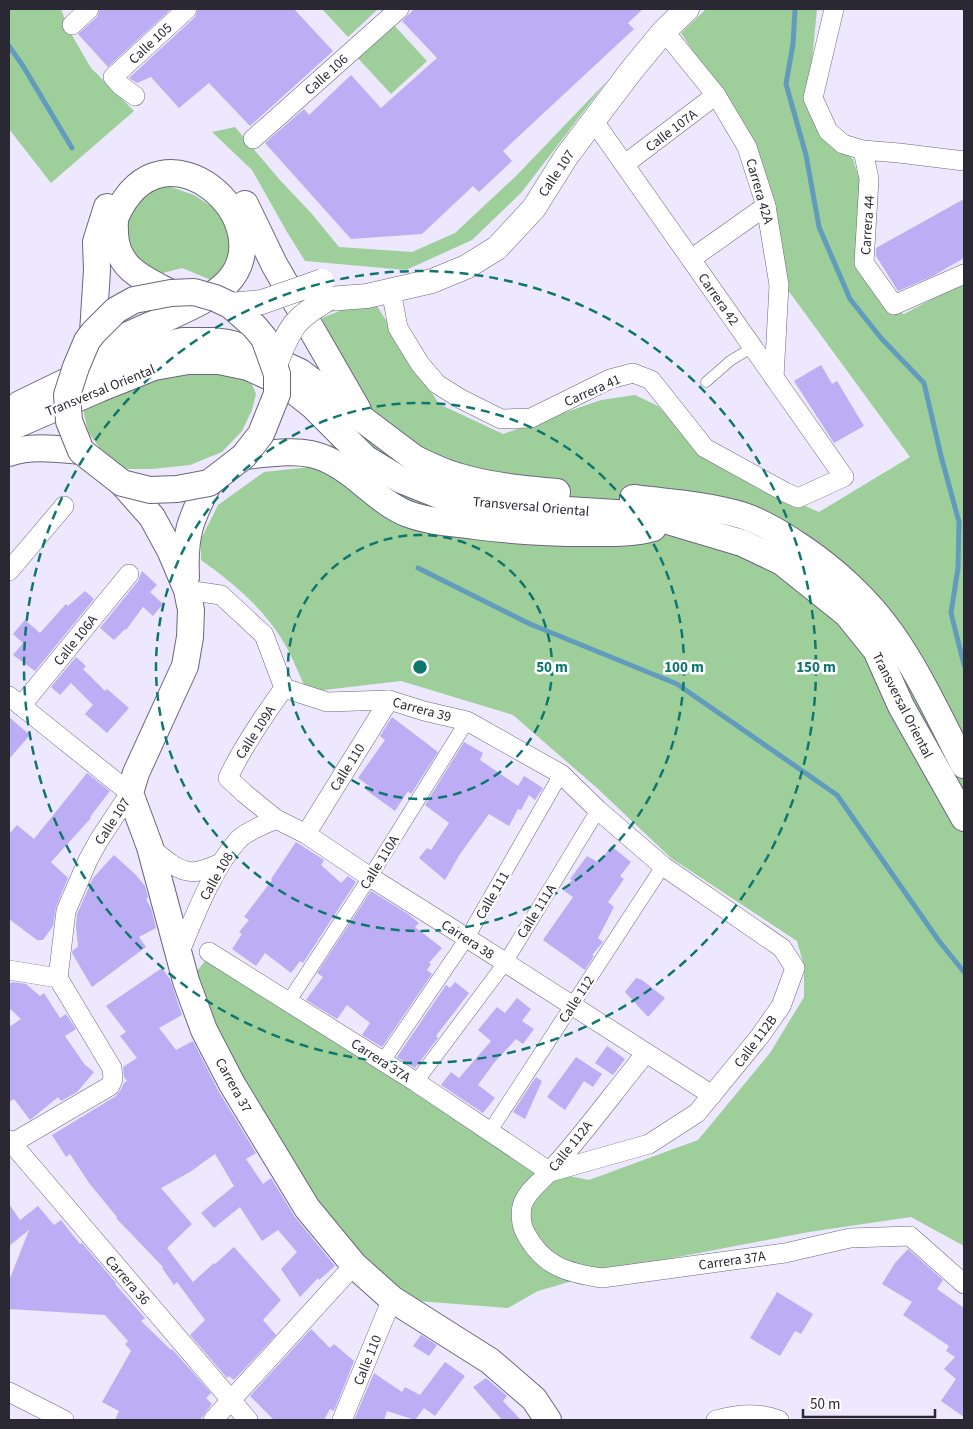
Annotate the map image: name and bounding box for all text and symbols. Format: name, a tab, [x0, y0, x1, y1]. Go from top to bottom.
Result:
street label: Calle 105	[125, 18, 177, 69]
street label: Calle 106	[300, 50, 353, 100]
street label: Calle 107A	[641, 104, 702, 157]
street label: Calle 107	[534, 146, 580, 201]
street label: Carrera 42A	[740, 156, 778, 227]
street label: Carrera 44	[856, 194, 880, 256]
street label: Carrera 42	[693, 269, 744, 330]
street label: Transversal Oriental	[42, 360, 159, 422]
street label: Carrera 41	[561, 370, 624, 412]
street label: Transversal Oriental	[472, 492, 590, 522]
street label: Calle 106A	[49, 611, 103, 670]
street label: Transversal Oriental	[867, 649, 938, 762]
text: 50 m	[536, 657, 568, 678]
text: 100 m	[664, 657, 704, 678]
text: 150 m	[796, 657, 836, 678]
centre of rings	[411, 658, 429, 676]
street label: Carrera 39	[390, 693, 453, 727]
street label: Calle 109A	[231, 701, 281, 763]
street label: Calle 110	[325, 740, 370, 795]
street label: Calle 107	[90, 794, 136, 849]
street label: Calle 110A	[355, 831, 405, 893]
street label: Calle 108	[195, 849, 239, 904]
street label: Calle 111	[471, 868, 515, 923]
street label: Calle 111A	[512, 880, 562, 942]
street label: Carrera 38	[437, 915, 498, 965]
street label: Calle 112	[554, 972, 600, 1027]
street label: Calle 112B	[729, 1011, 782, 1072]
street label: Carrera 37A	[347, 1034, 415, 1088]
street label: Carrera 37	[210, 1054, 256, 1117]
street label: Calle 112A	[544, 1117, 598, 1176]
street label: Carrera 37A	[697, 1246, 767, 1276]
street label: Carrera 36	[100, 1252, 154, 1310]
street label: Calle 110	[349, 1332, 387, 1389]
scale bar	[803, 1386, 936, 1418]
text: 50 m	[810, 1394, 840, 1415]

